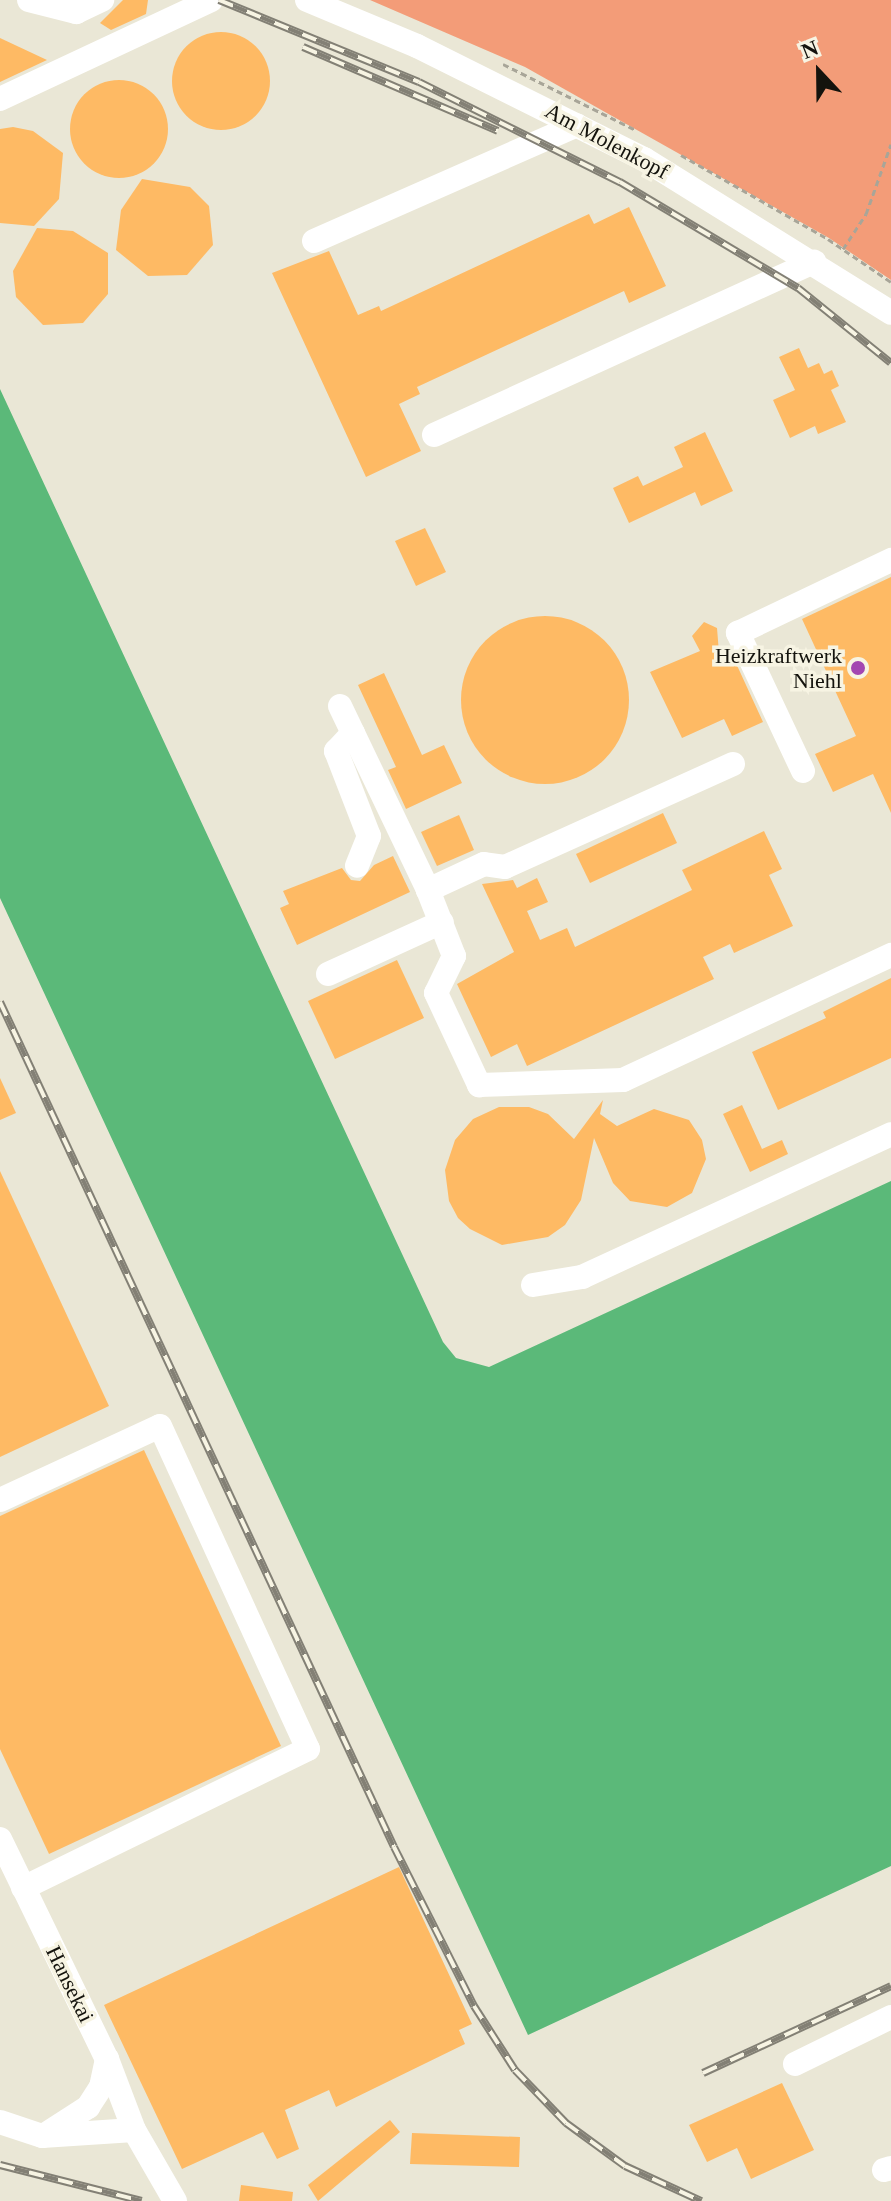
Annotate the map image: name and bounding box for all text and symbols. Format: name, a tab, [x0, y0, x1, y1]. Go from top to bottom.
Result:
north arrow	[779, 32, 859, 112]
text: N	[798, 35, 822, 64]
street label: Am Molenkopf	[541, 97, 673, 185]
place label: Heizkraftwerk Niehl	[715, 642, 842, 694]
marker: Heizkraftwerk Niehl	[849, 659, 867, 677]
street label: Hansekai	[40, 1941, 100, 2027]

